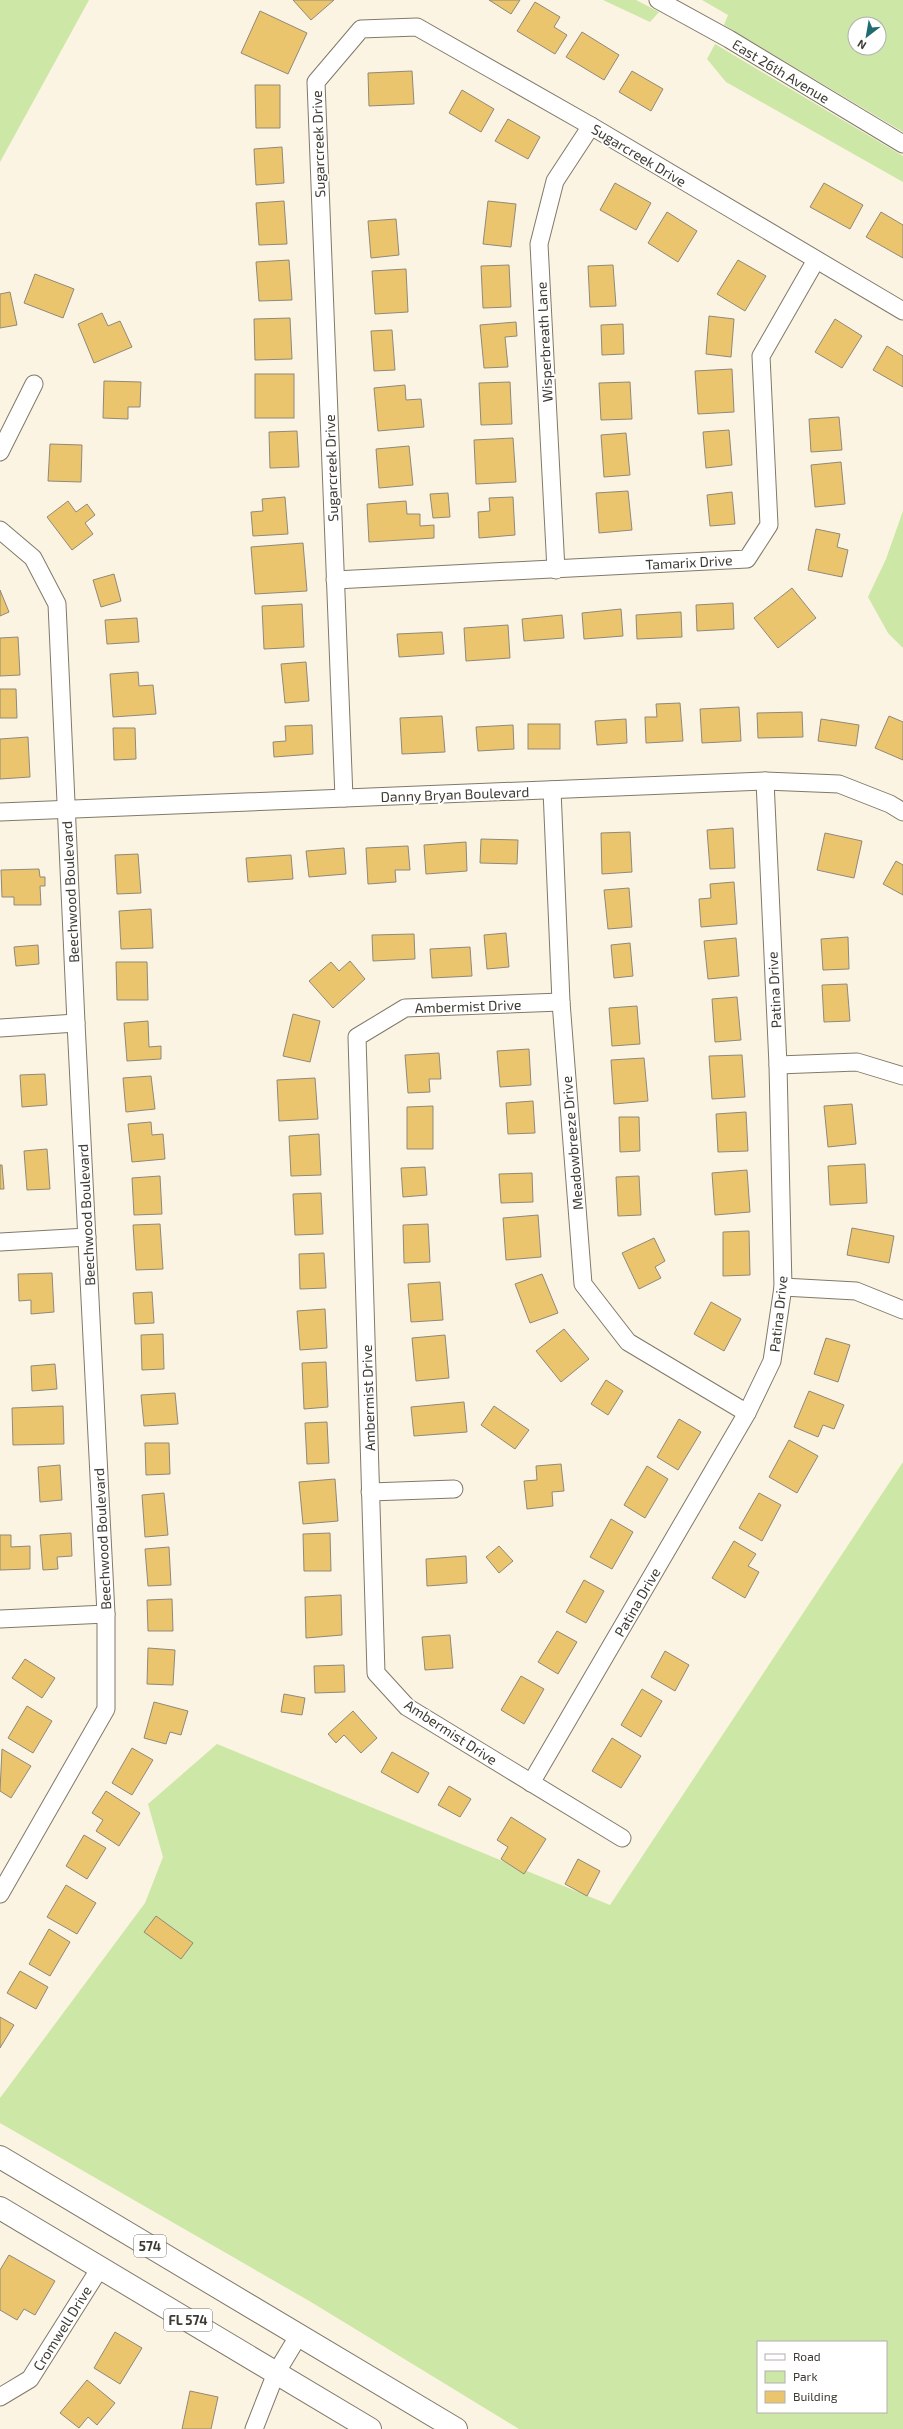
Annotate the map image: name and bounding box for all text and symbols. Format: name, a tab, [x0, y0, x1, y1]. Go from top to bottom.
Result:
north arrow	[847, 16, 887, 56]
street label: East 26th Avenue	[729, 35, 833, 107]
text: N	[855, 37, 868, 53]
street label: Sugarcreek Drive	[308, 90, 328, 198]
street label: Sugarcreek Drive	[589, 120, 689, 190]
street label: Wisperbreath Lane	[532, 281, 556, 403]
street label: Sugarcreek Drive	[321, 414, 341, 522]
street label: Tamarix Drive	[645, 551, 733, 573]
street label: Danny Bryan Boulevard	[380, 783, 530, 805]
street label: Beechwood Boulevard	[58, 821, 82, 963]
street label: Patina Drive	[763, 951, 785, 1029]
street label: Ambermist Drive	[414, 996, 522, 1016]
street label: Meadowbreeze Drive	[558, 1075, 586, 1211]
street label: Beechwood Boulevard	[74, 1144, 98, 1286]
street label: Patina Drive	[766, 1275, 790, 1353]
street label: Ambermist Drive	[358, 1344, 378, 1452]
street label: Beechwood Boulevard	[90, 1468, 114, 1610]
street label: Patina Drive	[610, 1564, 664, 1640]
street label: Ambermist Drive	[402, 1696, 500, 1768]
road number: 574	[134, 2235, 166, 2257]
street label: Cromwell Drive	[29, 2282, 95, 2374]
road number: FL 574	[164, 2309, 212, 2331]
legend	[757, 2341, 887, 2413]
text: Road	[793, 2349, 821, 2363]
text: Park	[793, 2369, 818, 2383]
text: Building	[793, 2389, 838, 2403]

